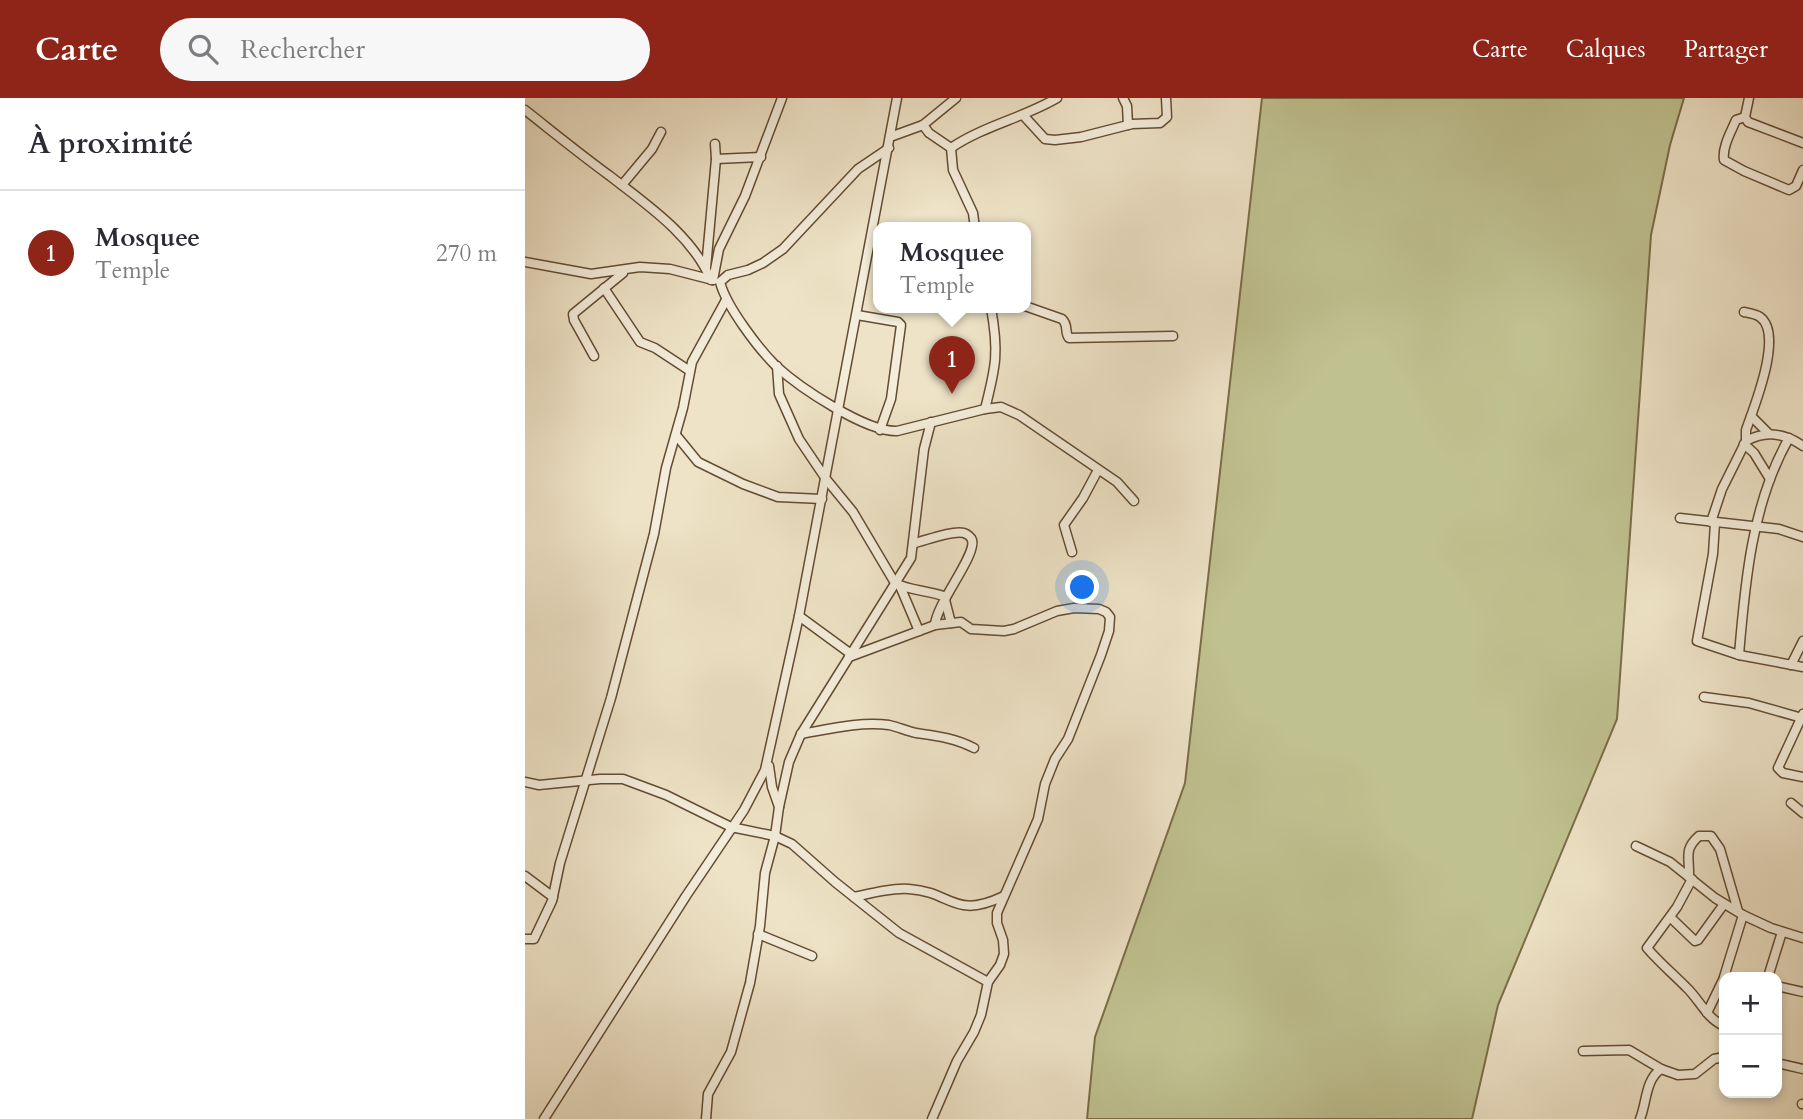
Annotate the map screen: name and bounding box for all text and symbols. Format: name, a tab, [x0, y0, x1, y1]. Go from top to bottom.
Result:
search box	[160, 18, 650, 81]
text: Carte	[35, 27, 118, 72]
icon: search	[184, 30, 222, 68]
text: Rechercher	[240, 32, 365, 67]
text: Carte	[1472, 33, 1528, 66]
text: Calques	[1566, 33, 1646, 66]
text: Partager	[1684, 33, 1768, 66]
text: À proximité	[28, 123, 193, 164]
text: Mosquee	[95, 220, 200, 255]
popup	[873, 222, 1031, 313]
text: Mosquee	[899, 235, 1005, 270]
text: 1	[45, 238, 57, 269]
text: 270 m	[436, 238, 497, 269]
text: Temple	[95, 255, 170, 286]
text: Temple	[899, 270, 975, 301]
pin: 1	[929, 336, 975, 394]
your location	[1065, 570, 1099, 604]
map controls	[1719, 972, 1782, 1098]
button: +	[1719, 972, 1782, 1035]
button: −	[1719, 1035, 1782, 1098]

